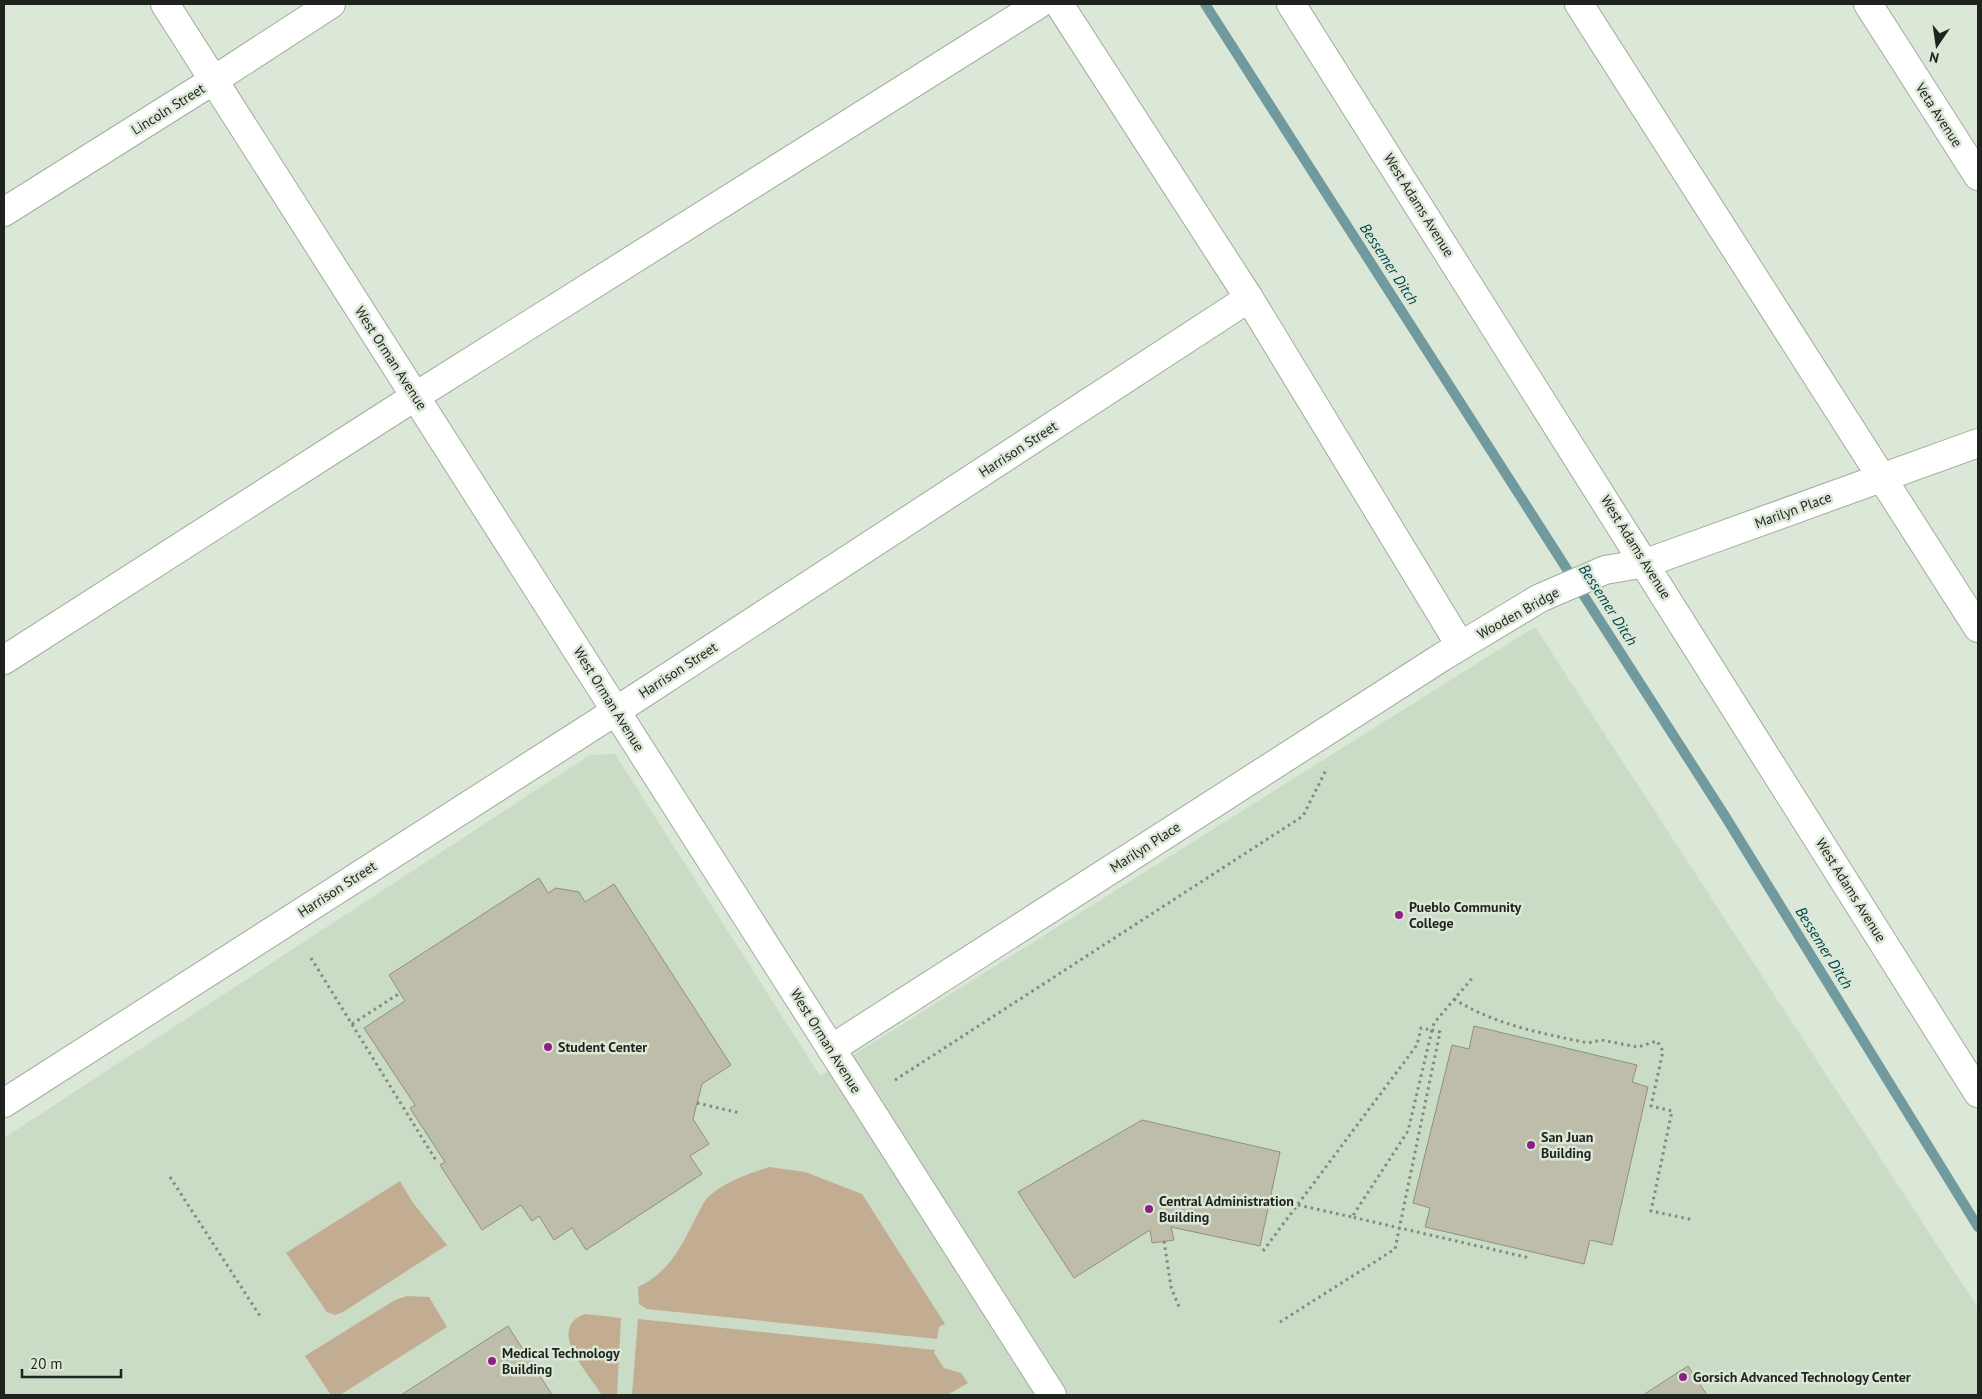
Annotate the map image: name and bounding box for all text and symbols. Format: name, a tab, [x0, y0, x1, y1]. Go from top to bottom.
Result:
north arrow	[1912, 20, 1962, 70]
text: N	[1928, 48, 1941, 67]
street label: Lincoln Street	[128, 79, 208, 139]
street label: Veta Avenue	[1911, 79, 1966, 151]
street label: West Adams Avenue	[1380, 150, 1458, 260]
water label: Bessemer Ditch	[1356, 219, 1423, 308]
street label: West Orman Avenue	[351, 303, 431, 413]
street label: Harrison Street	[975, 417, 1061, 481]
street label: Marilyn Place	[1752, 488, 1834, 532]
street label: West Adams Avenue	[1597, 492, 1675, 602]
water label: Bessemer Ditch	[1575, 560, 1642, 649]
street label: Wooden Bridge	[1474, 583, 1562, 643]
street label: Harrison Street	[635, 638, 721, 702]
street label: West Orman Avenue	[570, 643, 648, 755]
street label: Marilyn Place	[1106, 818, 1184, 876]
street label: West Adams Avenue	[1812, 835, 1890, 945]
street label: Harrison Street	[294, 857, 380, 921]
place label: Pueblo Community College	[1409, 898, 1522, 932]
water label: Bessemer Ditch	[1792, 903, 1857, 993]
marker: Pueblo Community College	[1393, 909, 1405, 921]
street label: West Orman Avenue	[787, 985, 865, 1097]
place label: Student Center	[558, 1038, 647, 1056]
marker: Student Center	[542, 1041, 554, 1053]
place label: San Juan Building	[1541, 1128, 1593, 1162]
marker: San Juan Building	[1525, 1139, 1537, 1151]
place label: Central Administration Building	[1159, 1192, 1294, 1226]
marker: Central Administration Building	[1143, 1203, 1155, 1215]
place label: Medical Technology Building	[502, 1344, 620, 1378]
scale bar	[22, 1346, 121, 1378]
text: 20 m	[30, 1354, 63, 1373]
marker: Medical Technology Building	[486, 1355, 498, 1367]
place label: Gorsich Advanced Technology Center	[1693, 1368, 1911, 1386]
marker: Gorsich Advanced Technology Center	[1677, 1371, 1689, 1383]

